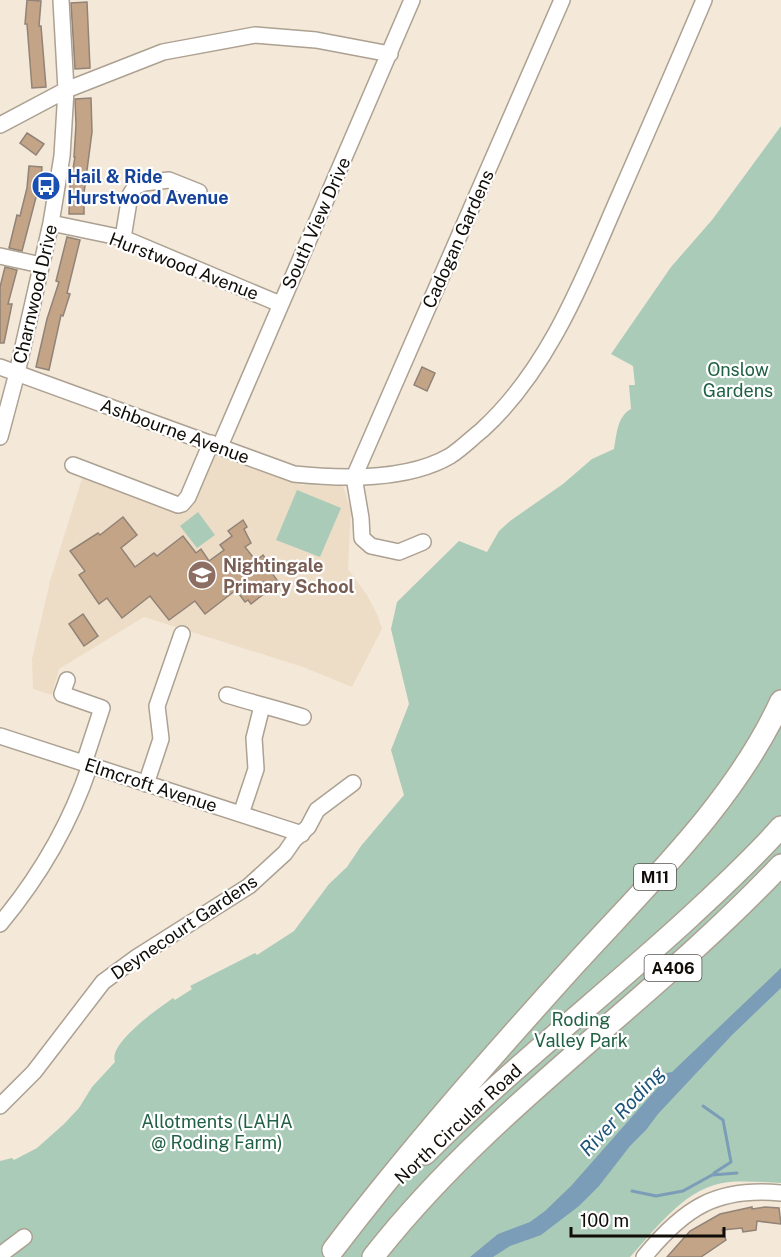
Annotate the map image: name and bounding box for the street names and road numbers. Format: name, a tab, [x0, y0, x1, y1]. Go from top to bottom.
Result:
street label: South View Drive	[278, 154, 354, 292]
street label: Cadogan Gardens	[418, 167, 498, 311]
street label: Charnwood Drive	[9, 222, 61, 366]
street label: Hurstwood Avenue	[106, 228, 262, 304]
street label: Ashbourne Avenue	[98, 394, 252, 468]
street label: Elmcroft Avenue	[82, 754, 220, 816]
road number: M11	[634, 864, 676, 890]
street label: Deynecourt Gardens	[107, 870, 261, 984]
road number: A406	[644, 955, 702, 981]
street label: North Circular Road	[390, 1060, 526, 1188]

